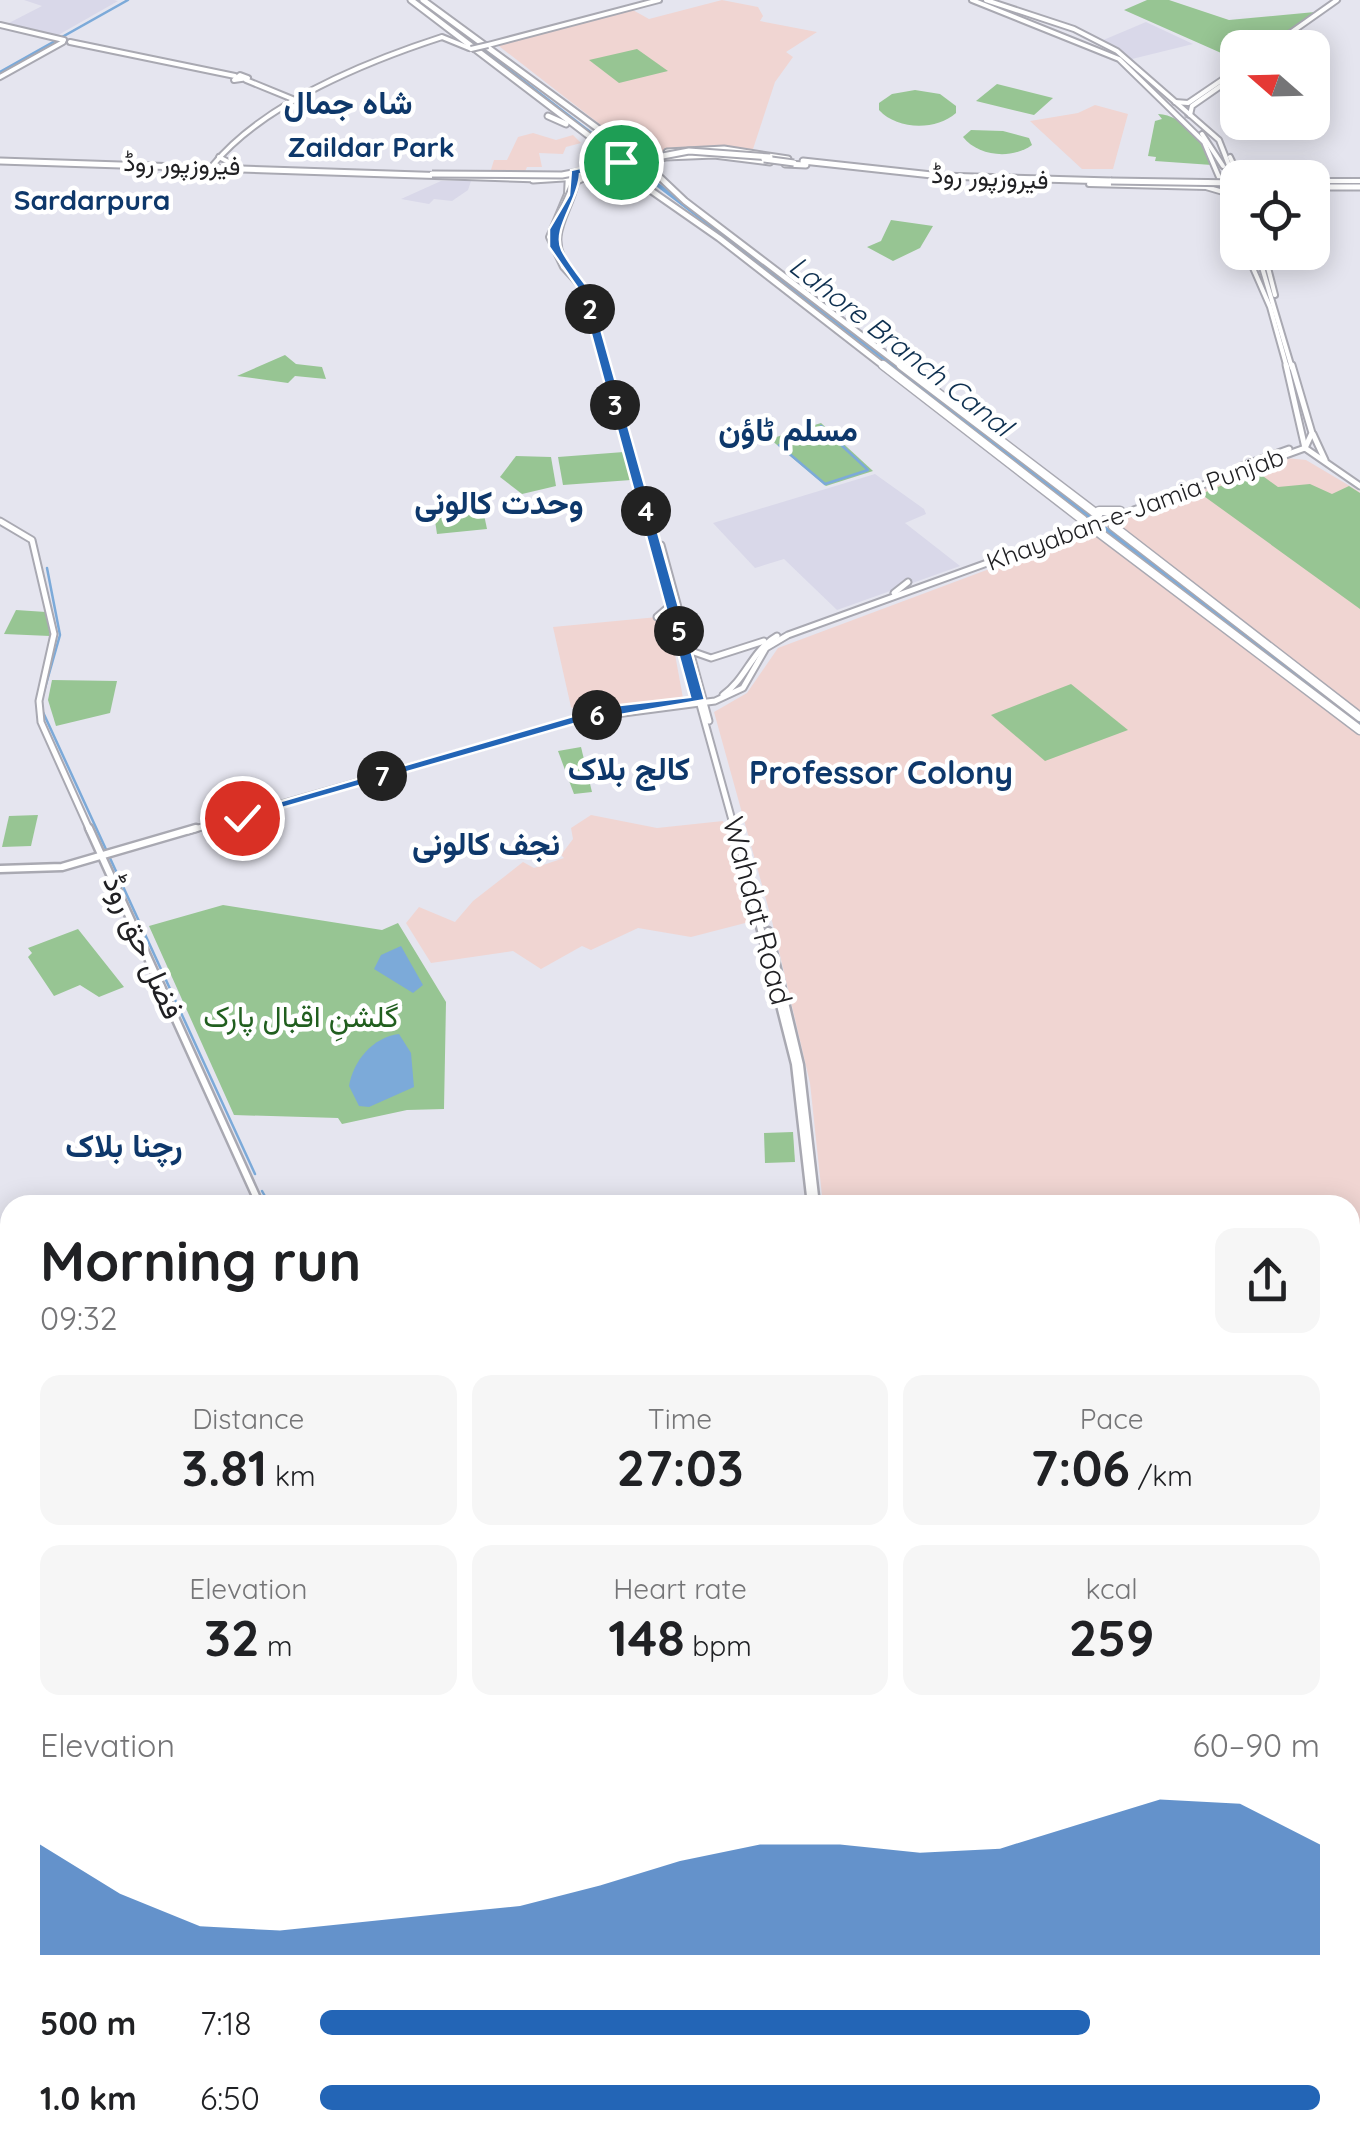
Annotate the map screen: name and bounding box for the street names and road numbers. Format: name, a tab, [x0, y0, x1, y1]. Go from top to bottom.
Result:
street label: فیروزپور روڈ	[123, 146, 241, 183]
street label: فیروزپور روڈ	[931, 158, 1049, 197]
street label: Khayaban-e-Jamia Punjab	[982, 440, 1288, 577]
street label: Wahdat Road	[715, 813, 801, 1009]
street label: فضل حق روڈ	[95, 868, 193, 1025]

